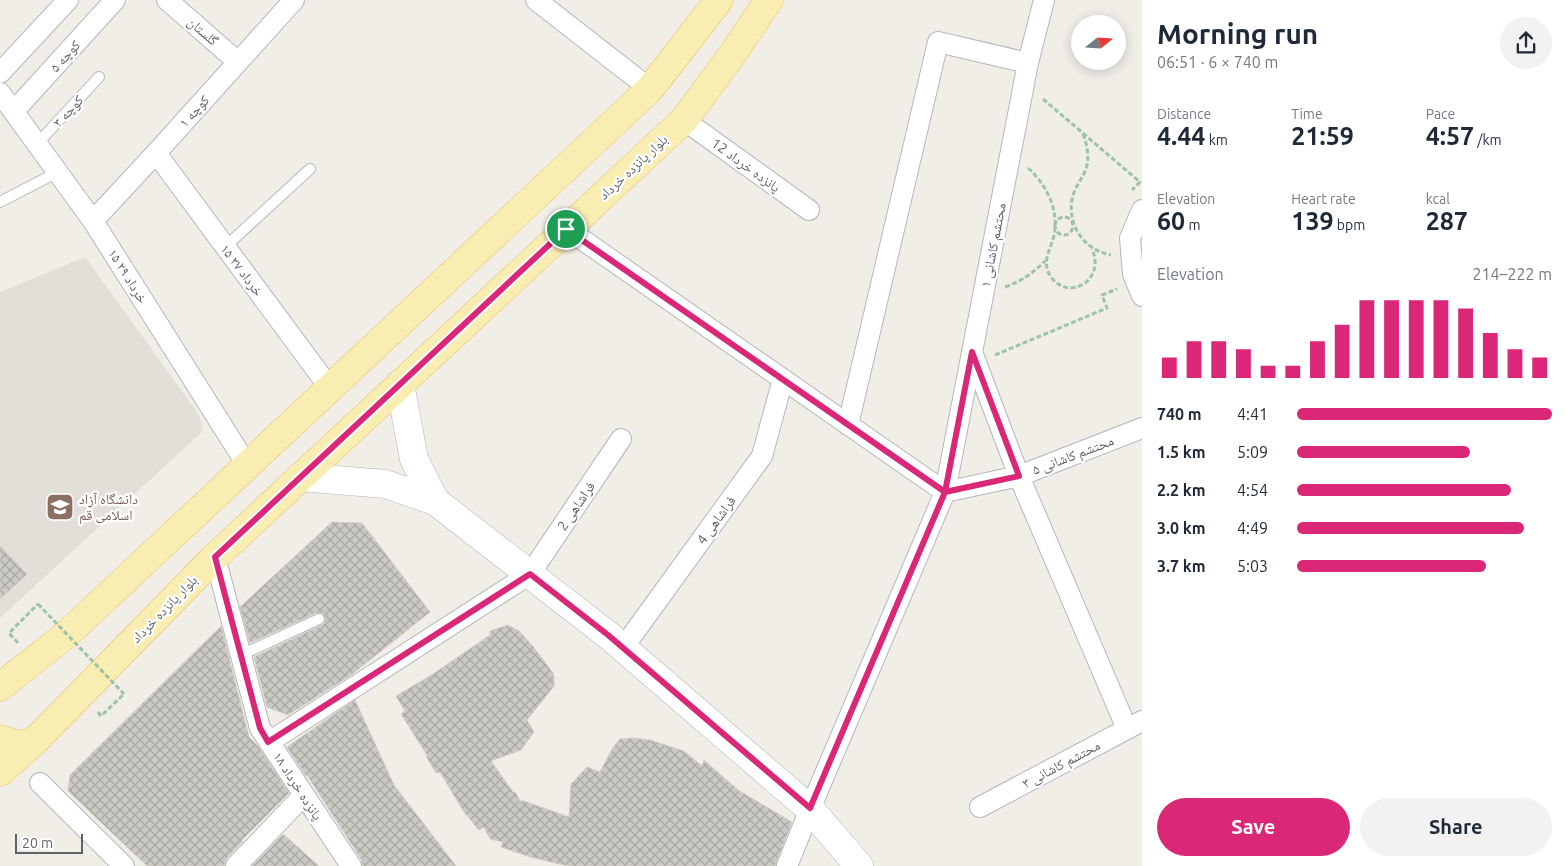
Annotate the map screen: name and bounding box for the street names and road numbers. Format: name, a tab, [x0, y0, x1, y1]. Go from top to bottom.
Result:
street label: گلستان	[184, 13, 222, 49]
street label: کوچه ۵	[47, 37, 84, 76]
street label: کوچه ۳	[49, 92, 87, 131]
street label: کوچه ۱	[176, 92, 213, 131]
street label: بلوار پانزده خرداد	[595, 131, 671, 204]
street label: پانزده خرداد 12	[708, 135, 784, 196]
street label: محتشم کاشانی ۱	[977, 201, 1011, 289]
street label: ۱۵ خرداد ۲۷	[216, 241, 267, 300]
street label: ۱۵ خرداد ۲۹	[104, 246, 151, 307]
street label: محتشم کاشانی ۵	[1030, 432, 1117, 480]
street label: فراشاهی 2	[554, 478, 599, 534]
street label: فراشاهی 4	[693, 493, 740, 548]
street label: بلوار پانزده خرداد	[128, 572, 201, 647]
street label: محتشم کاشانی ۳	[1019, 737, 1104, 793]
street label: پانزده خرداد ۱۸	[269, 749, 326, 824]

